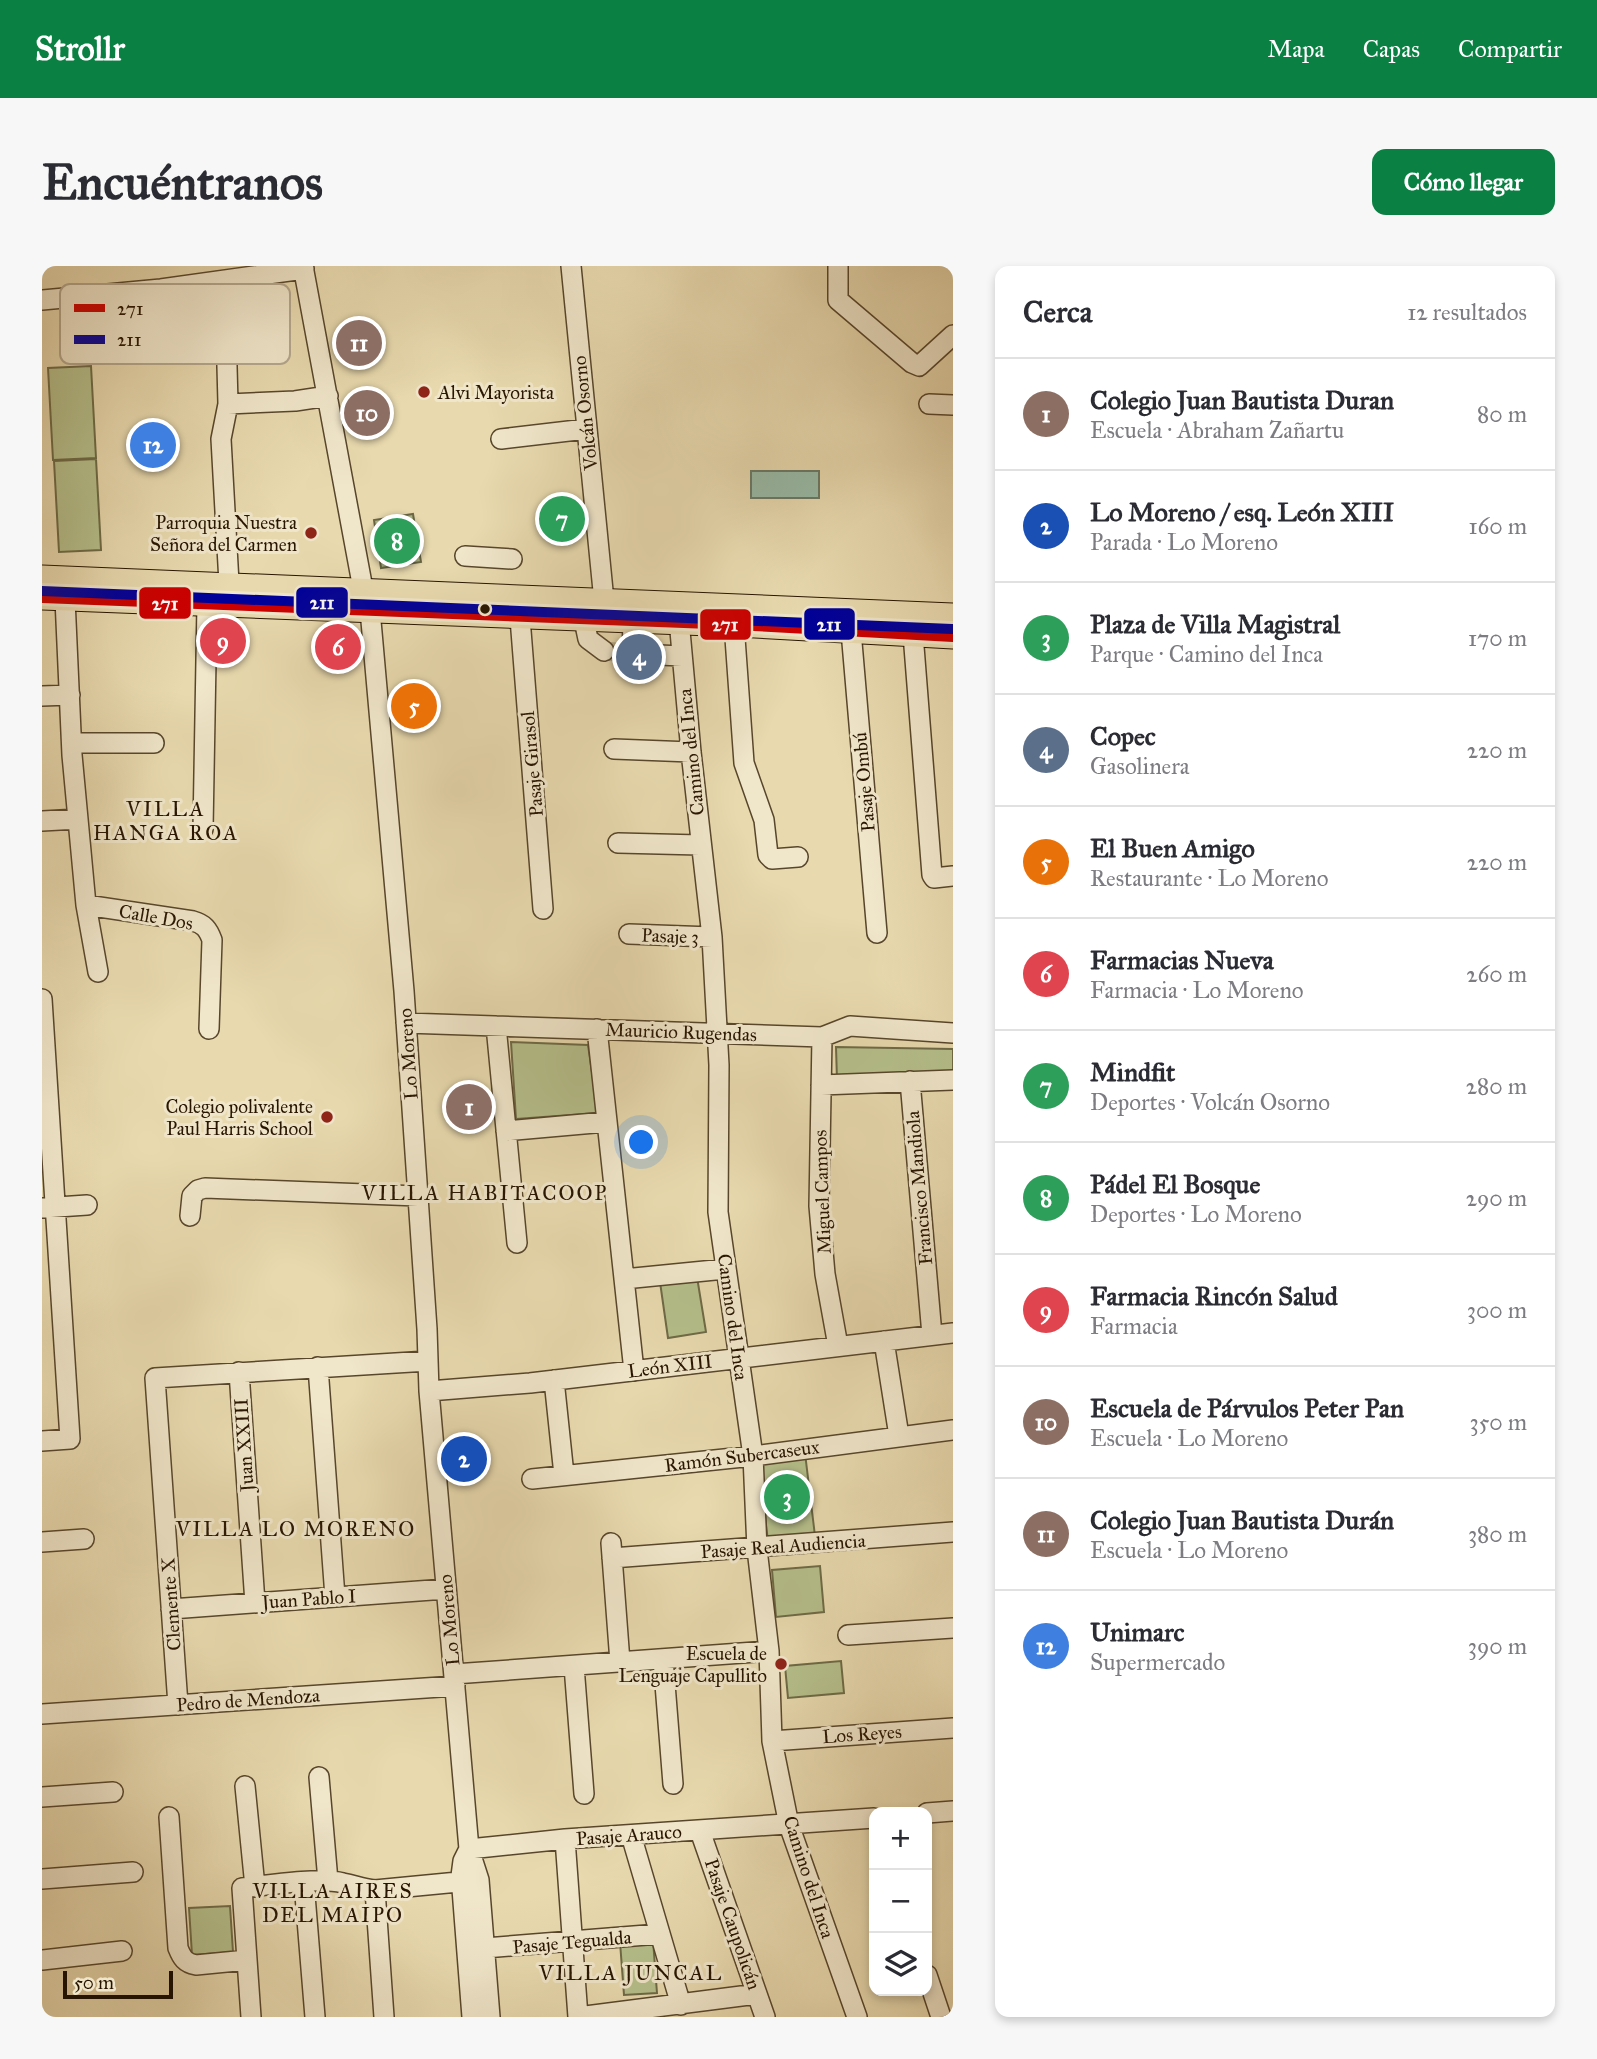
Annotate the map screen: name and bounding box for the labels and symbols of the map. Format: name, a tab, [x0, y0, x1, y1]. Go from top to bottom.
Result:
legend	[60, 284, 290, 364]
text: 271	[117, 297, 144, 320]
pin: 11	[336, 317, 382, 369]
text: 211	[117, 328, 141, 351]
street label: Volcán Osorno	[568, 354, 603, 472]
place label: Alvi Mayorista	[437, 381, 555, 404]
marker: Alvi Mayorista	[416, 384, 432, 400]
pin: 10	[344, 387, 390, 439]
pin: 12	[130, 419, 176, 471]
pin: 7	[539, 493, 585, 545]
place label: Parroquia Nuestra Señora del Carmen	[150, 511, 298, 556]
pin: 8	[374, 515, 420, 567]
marker: Parroquia Nuestra Señora del Carmen	[303, 525, 319, 541]
line badge: 271	[138, 586, 192, 620]
line badge: 211	[295, 586, 349, 619]
text: 211	[310, 591, 335, 614]
text: 271	[152, 592, 179, 615]
unlabelled marker	[478, 602, 492, 616]
line badge: 211	[803, 607, 856, 641]
line badge: 271	[699, 608, 752, 641]
text: 271	[712, 613, 739, 636]
text: 211	[817, 613, 842, 636]
pin: 9	[200, 615, 246, 667]
pin: 6	[315, 621, 361, 673]
pin: 4	[616, 631, 662, 683]
pin: 5	[391, 680, 437, 732]
street label: Camino del Inca	[673, 686, 709, 817]
street label: Pasaje Girasol	[516, 709, 548, 818]
street label: Pasaje Ombú	[848, 731, 880, 833]
district label: VILLA HANGA ROA	[93, 796, 239, 846]
street label: Calle Dos	[117, 899, 195, 935]
street label: Pasaje 3	[641, 923, 699, 949]
street label: Lo Moreno	[393, 1007, 423, 1101]
street label: Mauricio Rugendas	[605, 1018, 757, 1047]
pin: 1	[446, 1081, 492, 1133]
place label: Colegio polivalente Paul Harris School	[165, 1095, 314, 1140]
marker: Colegio polivalente Paul Harris School	[319, 1109, 335, 1125]
street label: Francisco Mandiola	[901, 1109, 937, 1266]
your location	[624, 1125, 658, 1159]
street label: Miguel Campos	[808, 1129, 837, 1254]
district label: VILLA HABITACOOP	[361, 1180, 608, 1206]
street label: Camino del Inca	[713, 1252, 753, 1383]
street label: León XIII	[626, 1349, 714, 1383]
street label: Juan XXIII	[229, 1397, 260, 1495]
pin: 2	[441, 1433, 487, 1485]
street label: Ramón Subercaseux	[663, 1435, 821, 1477]
pin: 3	[764, 1471, 810, 1523]
district label: VILLA LO MORENO	[175, 1516, 416, 1542]
street label: Pasaje Real Audiencia	[700, 1529, 867, 1563]
street label: Clemente X	[156, 1556, 186, 1651]
street label: Lo Moreno	[434, 1573, 464, 1667]
street label: Juan Pablo I	[259, 1584, 357, 1615]
place label: Escuela de Lenguaje Capullito	[618, 1642, 767, 1688]
marker: Escuela de Lenguaje Capullito	[773, 1656, 789, 1672]
street label: Pedro de Mendoza	[175, 1683, 322, 1716]
street label: Los Reyes	[822, 1720, 902, 1748]
street label: Camino del Inca	[778, 1813, 840, 1942]
street label: Pasaje Arauco	[575, 1820, 683, 1850]
street label: Pasaje Caupolicán	[700, 1855, 766, 1993]
district label: VILLA AIRES DEL MAIPO	[252, 1878, 413, 1928]
street label: Pasaje Tegualda	[512, 1925, 634, 1960]
district label: VILLA JUNCAL	[538, 1960, 723, 1986]
scale bar	[63, 1968, 173, 2000]

